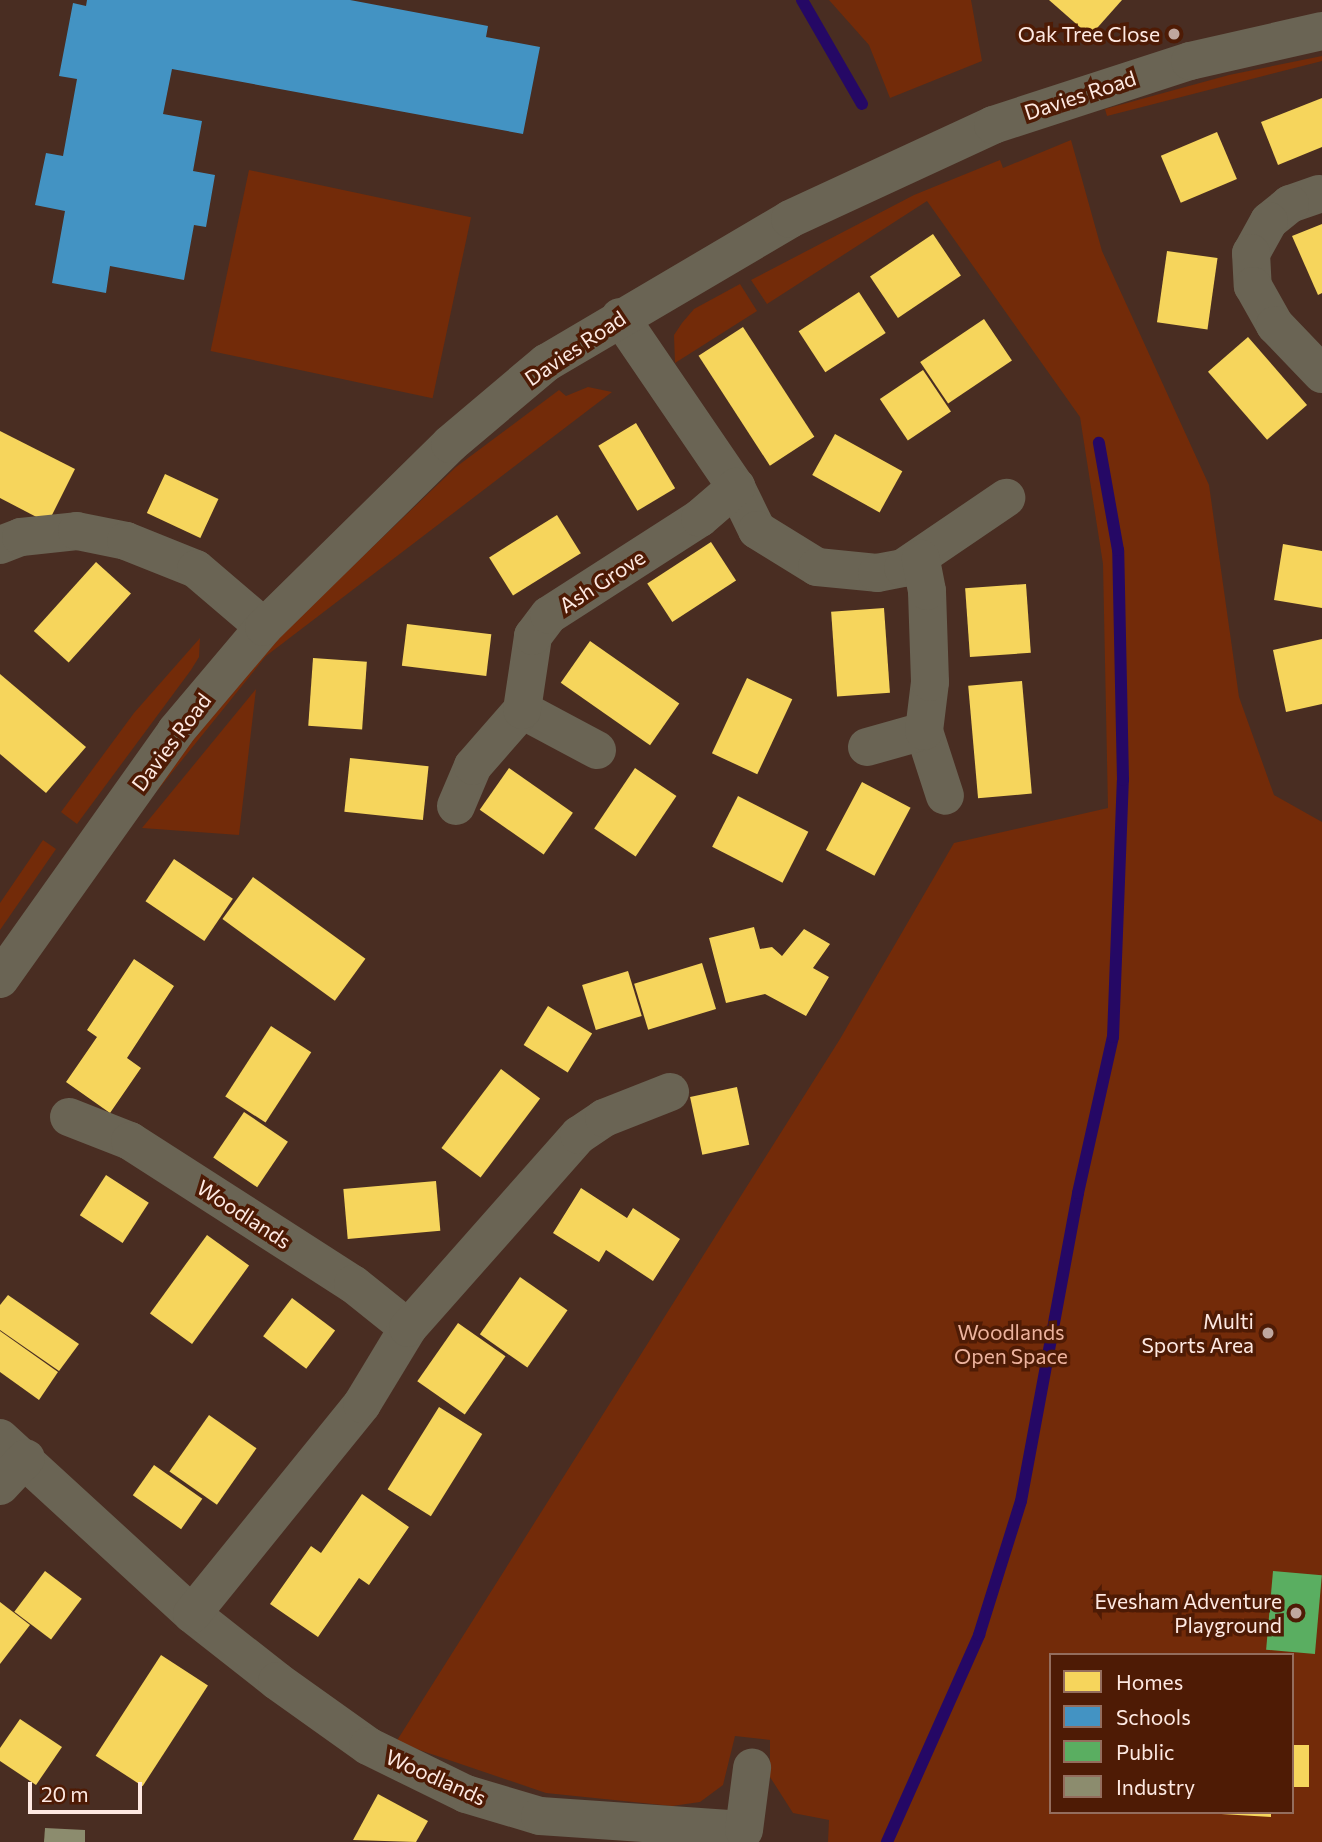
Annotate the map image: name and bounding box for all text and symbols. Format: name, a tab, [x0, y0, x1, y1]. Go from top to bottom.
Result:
place label: Oak Tree Close	[1018, 21, 1160, 47]
marker: Oak Tree Close	[1166, 26, 1182, 42]
street label: Davies Road	[1021, 65, 1139, 125]
street label: Davies Road	[520, 305, 630, 391]
street label: Ash Grove	[554, 544, 650, 618]
street label: Davies Road	[126, 688, 216, 796]
street label: Woodlands	[192, 1174, 296, 1254]
place label: Multi Sports Area	[1142, 1308, 1254, 1358]
park label: Woodlands Open Space	[954, 1319, 1068, 1369]
marker: Multi Sports Area	[1260, 1325, 1276, 1341]
place label: Evesham Adventure Playground	[1094, 1588, 1282, 1638]
marker: Evesham Adventure Playground	[1288, 1605, 1304, 1621]
legend	[1049, 1653, 1294, 1814]
text: Homes	[1116, 1669, 1183, 1694]
text: Schools	[1116, 1704, 1191, 1729]
text: Public	[1116, 1739, 1174, 1764]
street label: Woodlands	[382, 1744, 490, 1810]
scale bar	[32, 1769, 145, 1813]
text: Industry	[1116, 1774, 1195, 1799]
text: 20 m	[41, 1781, 89, 1806]

